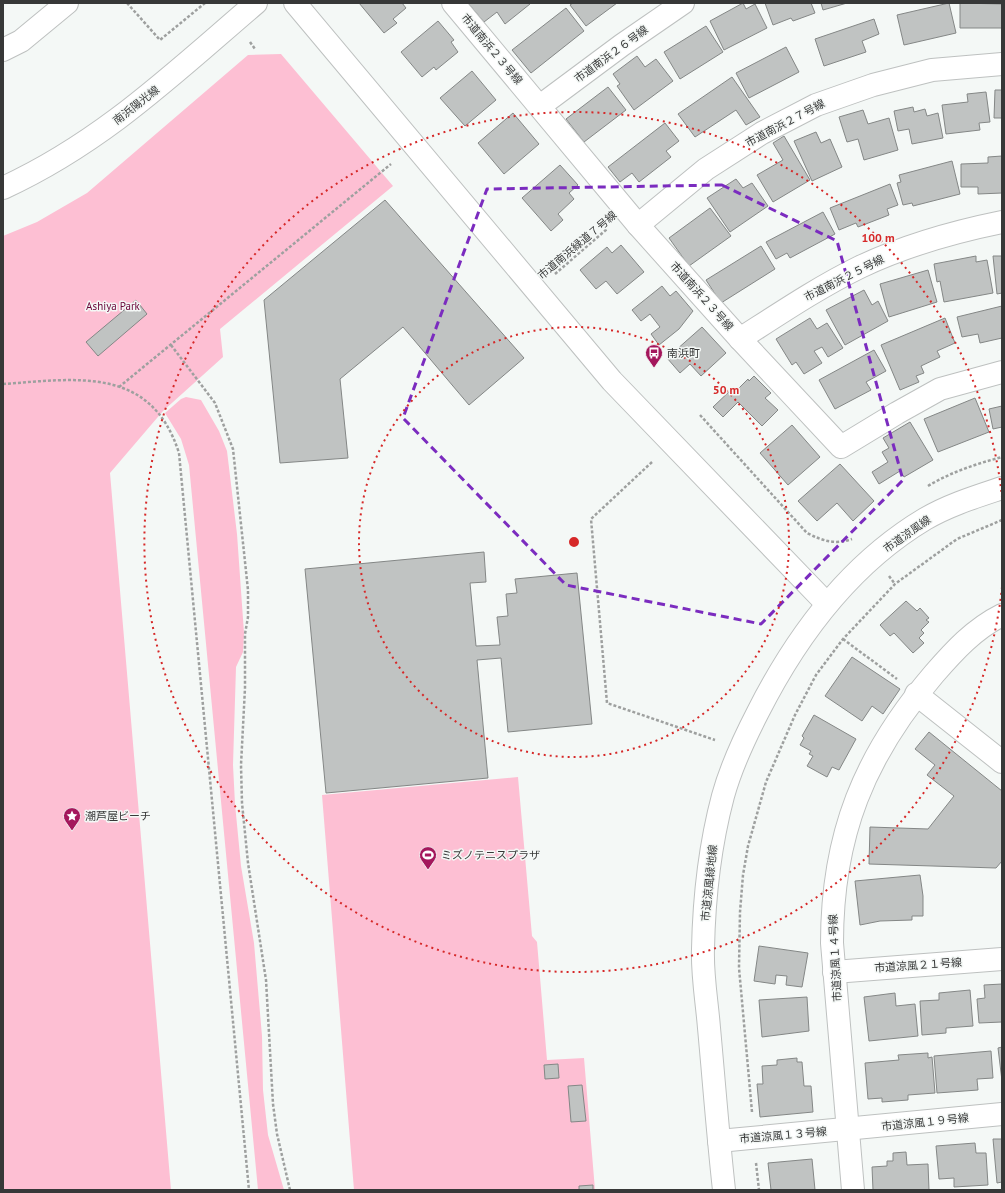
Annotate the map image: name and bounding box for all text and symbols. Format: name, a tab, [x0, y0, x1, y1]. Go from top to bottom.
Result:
street label: 市道南浜２３号線	[458, 11, 526, 87]
street label: 市道南浜２６号線	[571, 22, 651, 86]
street label: 南浜陽光線	[110, 83, 162, 127]
street label: 市道南浜２７号線	[743, 96, 827, 150]
street label: 市道南浜緑道７号線	[535, 208, 619, 282]
text: 100 m	[861, 230, 895, 245]
street label: 市道南浜２５号線	[802, 252, 886, 304]
street label: 市道南浜２３号線	[667, 259, 737, 333]
park label: Ashiya Park	[86, 299, 141, 313]
bus stop icon: 南浜町	[644, 343, 664, 368]
place label: 南浜町	[667, 346, 700, 360]
text: 50 m	[713, 382, 739, 397]
street label: 市道涼風線	[880, 512, 934, 556]
centre of rings	[567, 535, 581, 549]
place icon: 潮芦屋ビーチ	[62, 806, 82, 831]
place label: 潮芦屋ビーチ	[85, 809, 151, 823]
street label: 市道涼風緑地線	[698, 844, 720, 922]
sports icon: ミズノテニスプラザ	[418, 845, 438, 870]
place label: ミズノテニスプラザ	[441, 848, 540, 862]
street label: 市道涼風１４号線	[826, 914, 844, 1002]
street label: 市道涼風２１号線	[874, 955, 962, 975]
street label: 市道涼風１９号線	[881, 1110, 969, 1134]
street label: 市道涼風１３号線	[739, 1124, 827, 1146]

